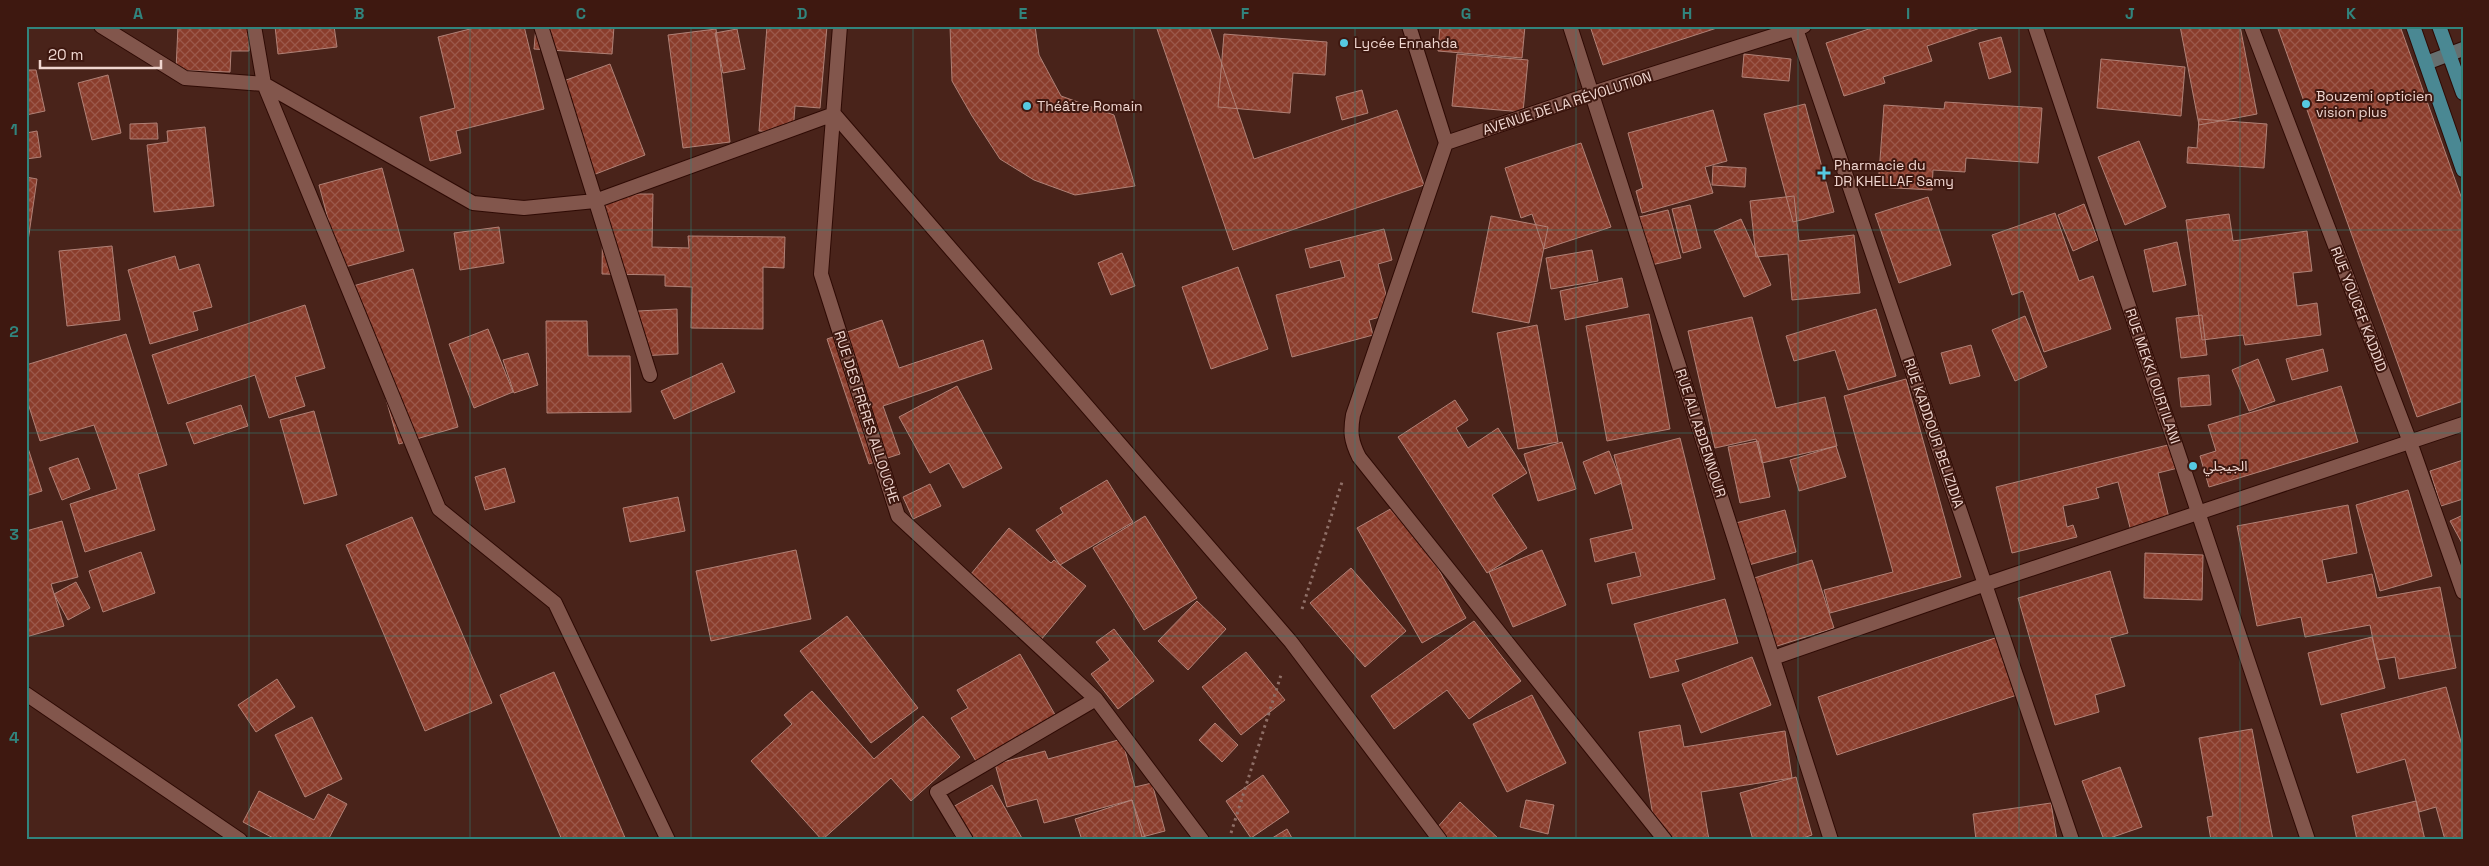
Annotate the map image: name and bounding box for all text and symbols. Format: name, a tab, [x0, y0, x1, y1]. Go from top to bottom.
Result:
text: A	[133, 3, 143, 24]
text: B	[354, 3, 364, 24]
text: C	[576, 3, 586, 24]
text: D	[797, 3, 807, 24]
text: E	[1019, 3, 1028, 24]
text: F	[1241, 3, 1250, 24]
text: G	[1461, 3, 1471, 24]
text: H	[1682, 3, 1692, 24]
text: I	[1906, 3, 1910, 24]
text: J	[2125, 3, 2135, 24]
text: K	[2346, 3, 2356, 24]
place label: Lycée Ennahda	[1354, 34, 1457, 52]
marker: Lycée Ennahda	[1338, 37, 1350, 49]
scale bar	[40, 38, 161, 70]
text: 20 m	[48, 45, 83, 64]
street label: AVENUE DE LA RÉVOLUTION	[1480, 67, 1654, 139]
place label: Bouzemi opticien vision plus	[2316, 87, 2433, 121]
place label: Théâtre Romain	[1037, 97, 1143, 115]
marker: Bouzemi opticien vision plus	[2300, 98, 2312, 110]
marker: Théâtre Romain	[1021, 100, 1033, 112]
text: 1	[10, 119, 18, 140]
place label: Pharmacie du DR KHELLAF Samy	[1834, 156, 1954, 190]
marker: Pharmacie du DR KHELLAF Samy	[1818, 167, 1830, 179]
street label: RUE YOUCEF KADDID	[2327, 244, 2391, 374]
street label: RUE MEKKI OURTILANI	[2121, 306, 2185, 446]
text: 2	[9, 321, 19, 342]
street label: RUE DES FRÈRES ALLOUCHE	[831, 328, 903, 506]
street label: RUE KADDOUR BELIZIDIA	[1900, 356, 1968, 511]
street label: RUE ALI ABDENNOUR	[1672, 366, 1730, 500]
place label: الجيجلي	[2203, 457, 2248, 477]
marker: الجيجلي	[2187, 460, 2199, 472]
text: 3	[9, 524, 19, 545]
text: 4	[9, 727, 19, 748]

